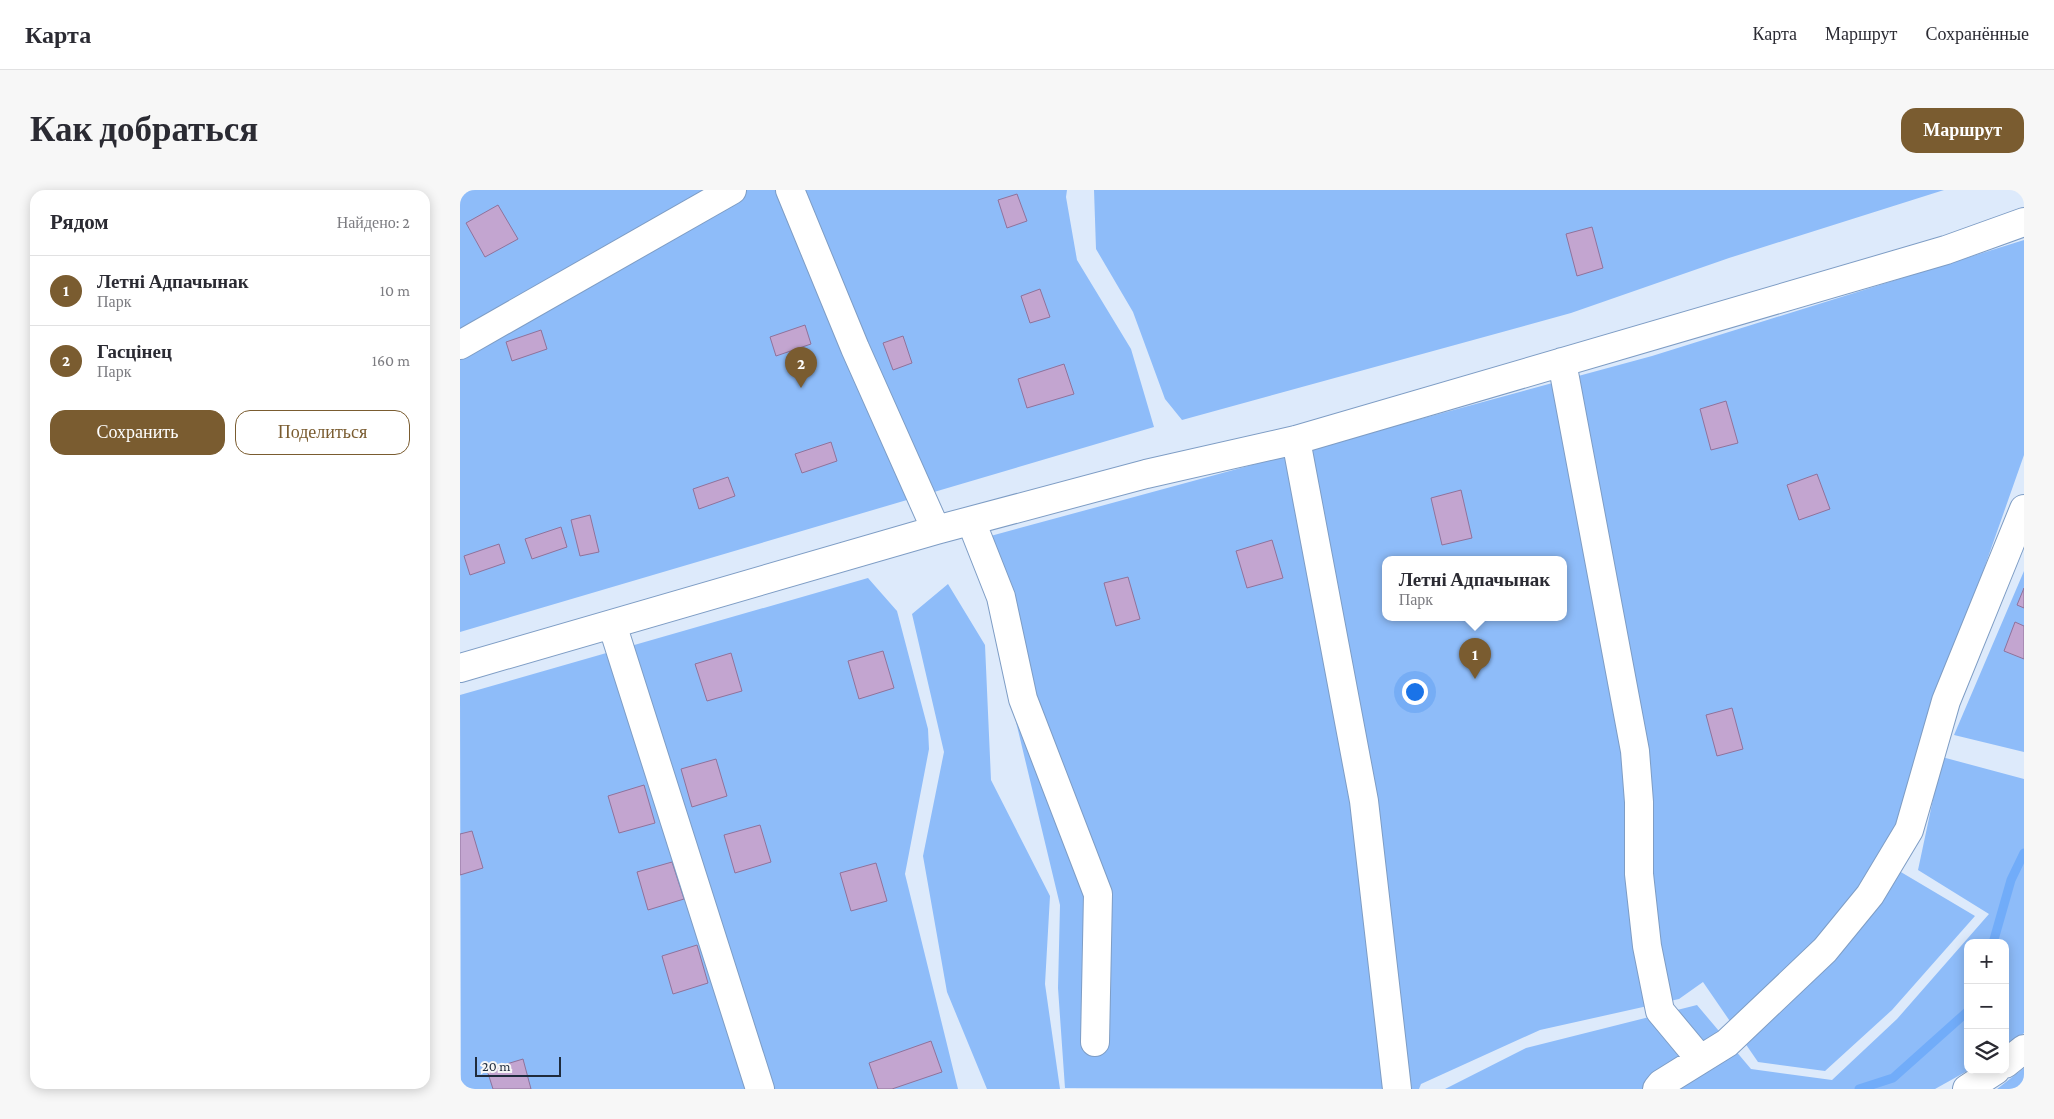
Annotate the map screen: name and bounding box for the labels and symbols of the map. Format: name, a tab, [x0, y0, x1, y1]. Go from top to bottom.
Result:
pin: 2	[785, 347, 817, 388]
pin: 1	[1459, 638, 1491, 679]
your location	[1402, 679, 1428, 705]
scale bar	[475, 1054, 561, 1077]

